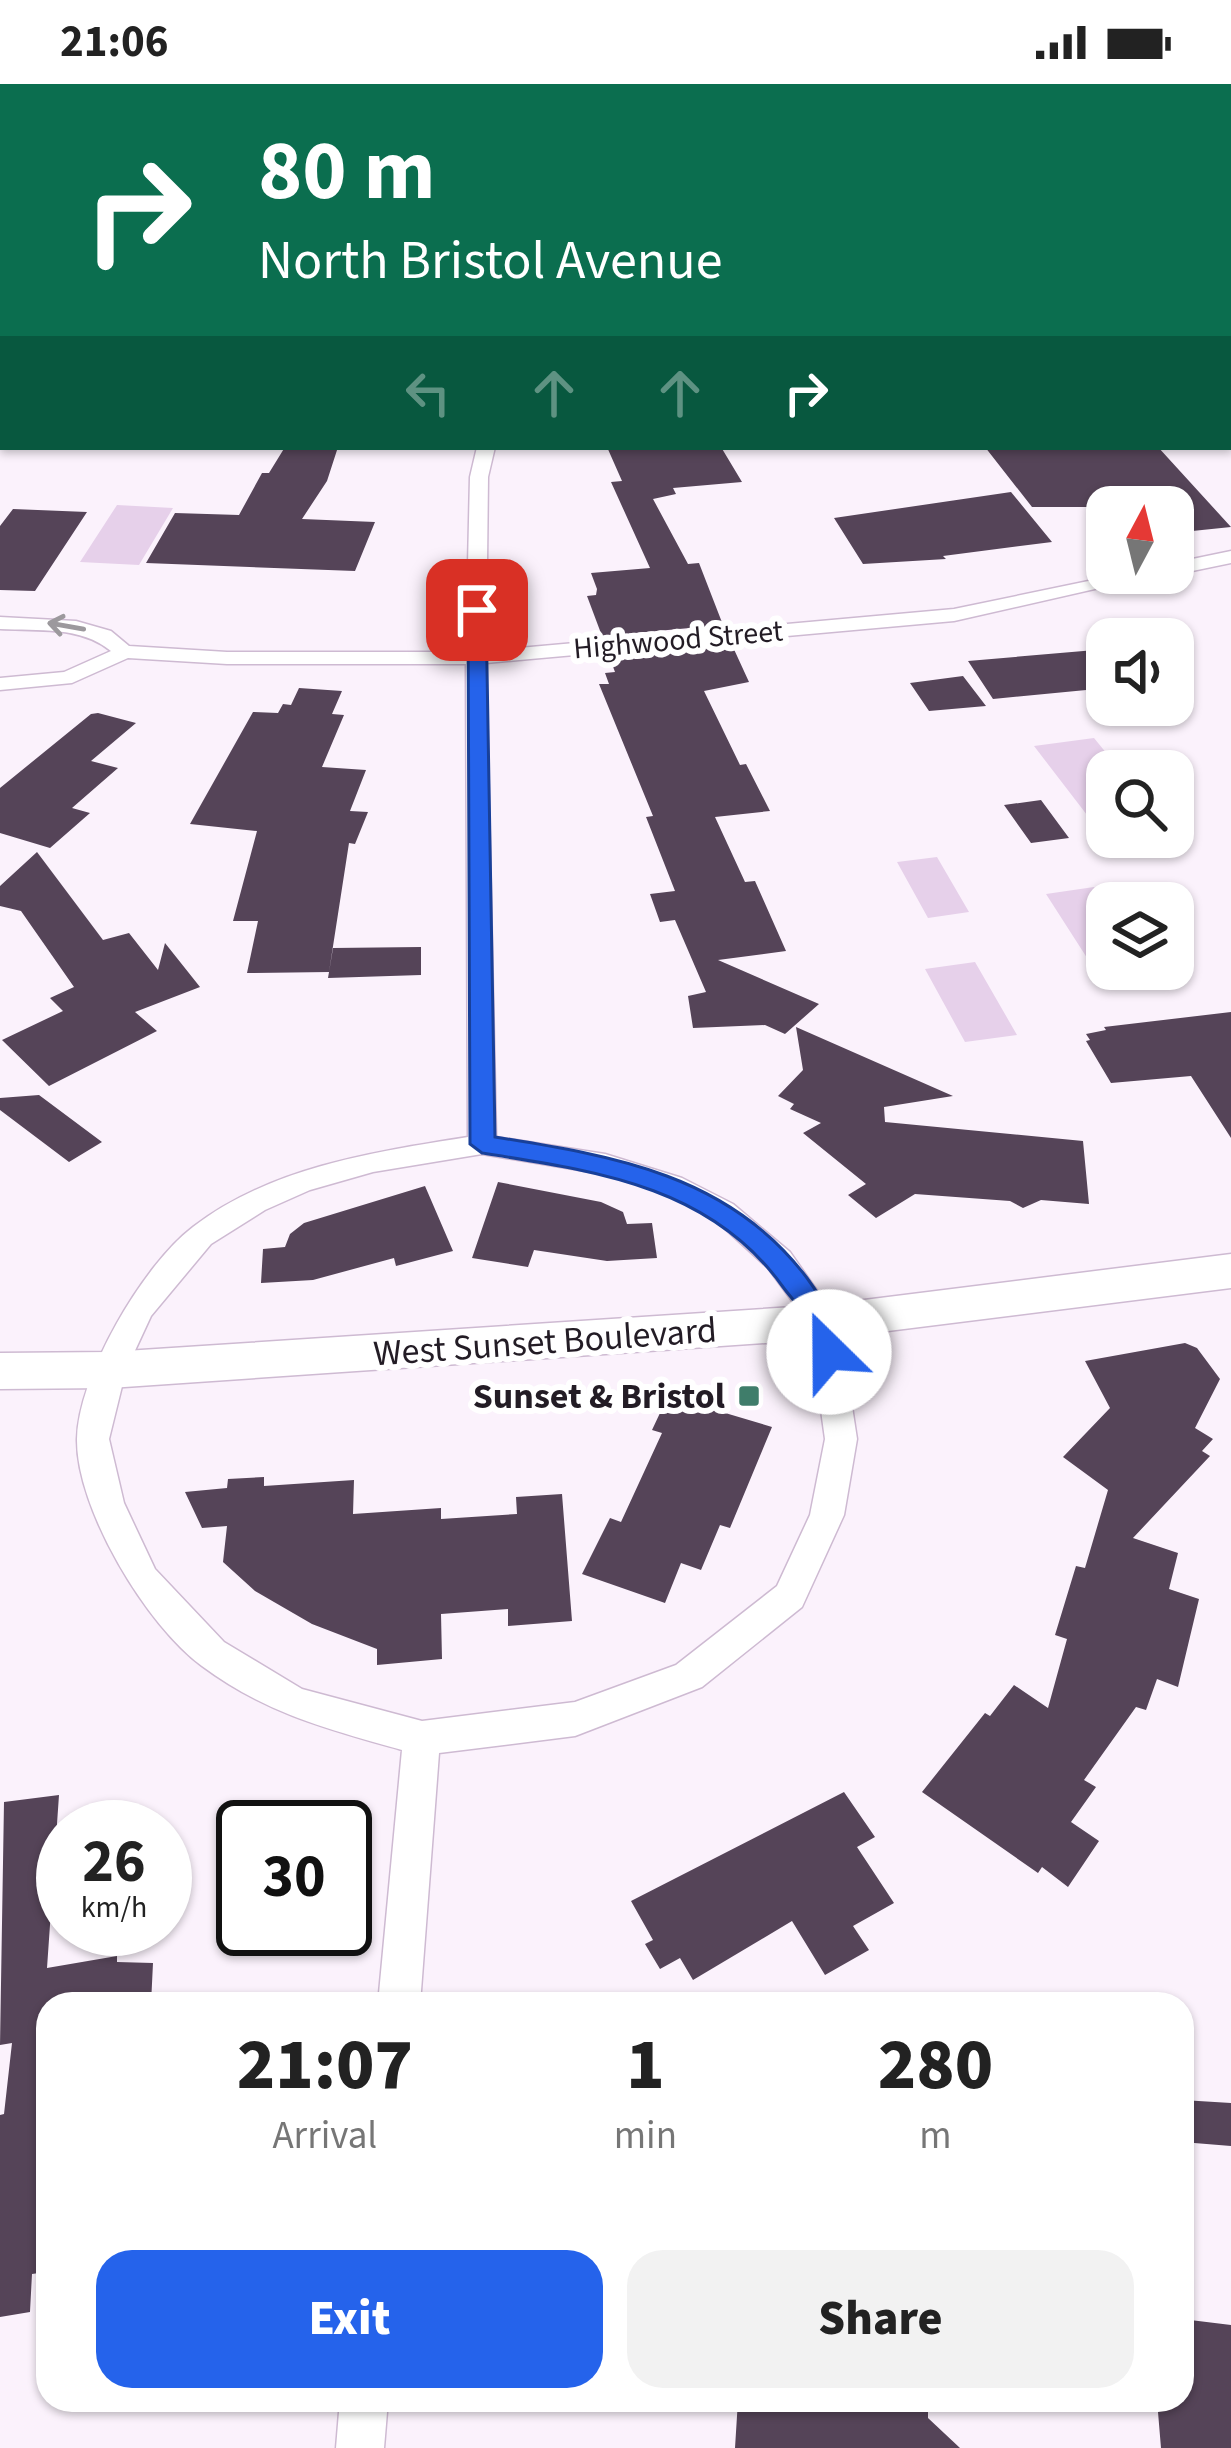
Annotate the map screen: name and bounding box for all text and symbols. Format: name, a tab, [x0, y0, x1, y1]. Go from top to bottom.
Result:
text: 21:06	[60, 10, 169, 74]
text: 80 m	[258, 112, 436, 232]
icon: right	[60, 132, 216, 288]
text: North Bristol Avenue	[258, 223, 722, 300]
icon: left	[395, 360, 461, 426]
icon: ahead	[521, 360, 587, 426]
icon: ahead	[647, 360, 713, 426]
icon: right	[773, 360, 839, 426]
north arrow	[1086, 486, 1194, 594]
map controls	[1086, 486, 1194, 990]
pin	[426, 559, 528, 661]
icon: arrive	[444, 577, 510, 643]
street label: Highwood Street	[571, 609, 785, 671]
one-way arrow	[47, 614, 86, 637]
button: sound	[1086, 618, 1194, 726]
button: search	[1086, 750, 1194, 858]
button: layers	[1086, 882, 1194, 990]
position arrow	[766, 1289, 892, 1415]
street label: West Sunset Boulevard	[372, 1305, 718, 1379]
place label: Sunset & Bristol	[473, 1371, 725, 1422]
marker: Sunset & Bristol	[736, 1383, 762, 1409]
speed limit sign: 30	[216, 1800, 372, 1956]
text: 26	[82, 1820, 146, 1905]
text: km/h	[81, 1886, 147, 1929]
text: 21:07	[237, 2014, 413, 2117]
text: 1	[626, 2014, 665, 2117]
text: 280	[878, 2014, 993, 2117]
text: Arrival	[272, 2108, 377, 2164]
text: min	[614, 2108, 677, 2164]
text: m	[919, 2108, 952, 2164]
button: Exit	[96, 2250, 603, 2388]
button: Share	[627, 2250, 1134, 2388]

